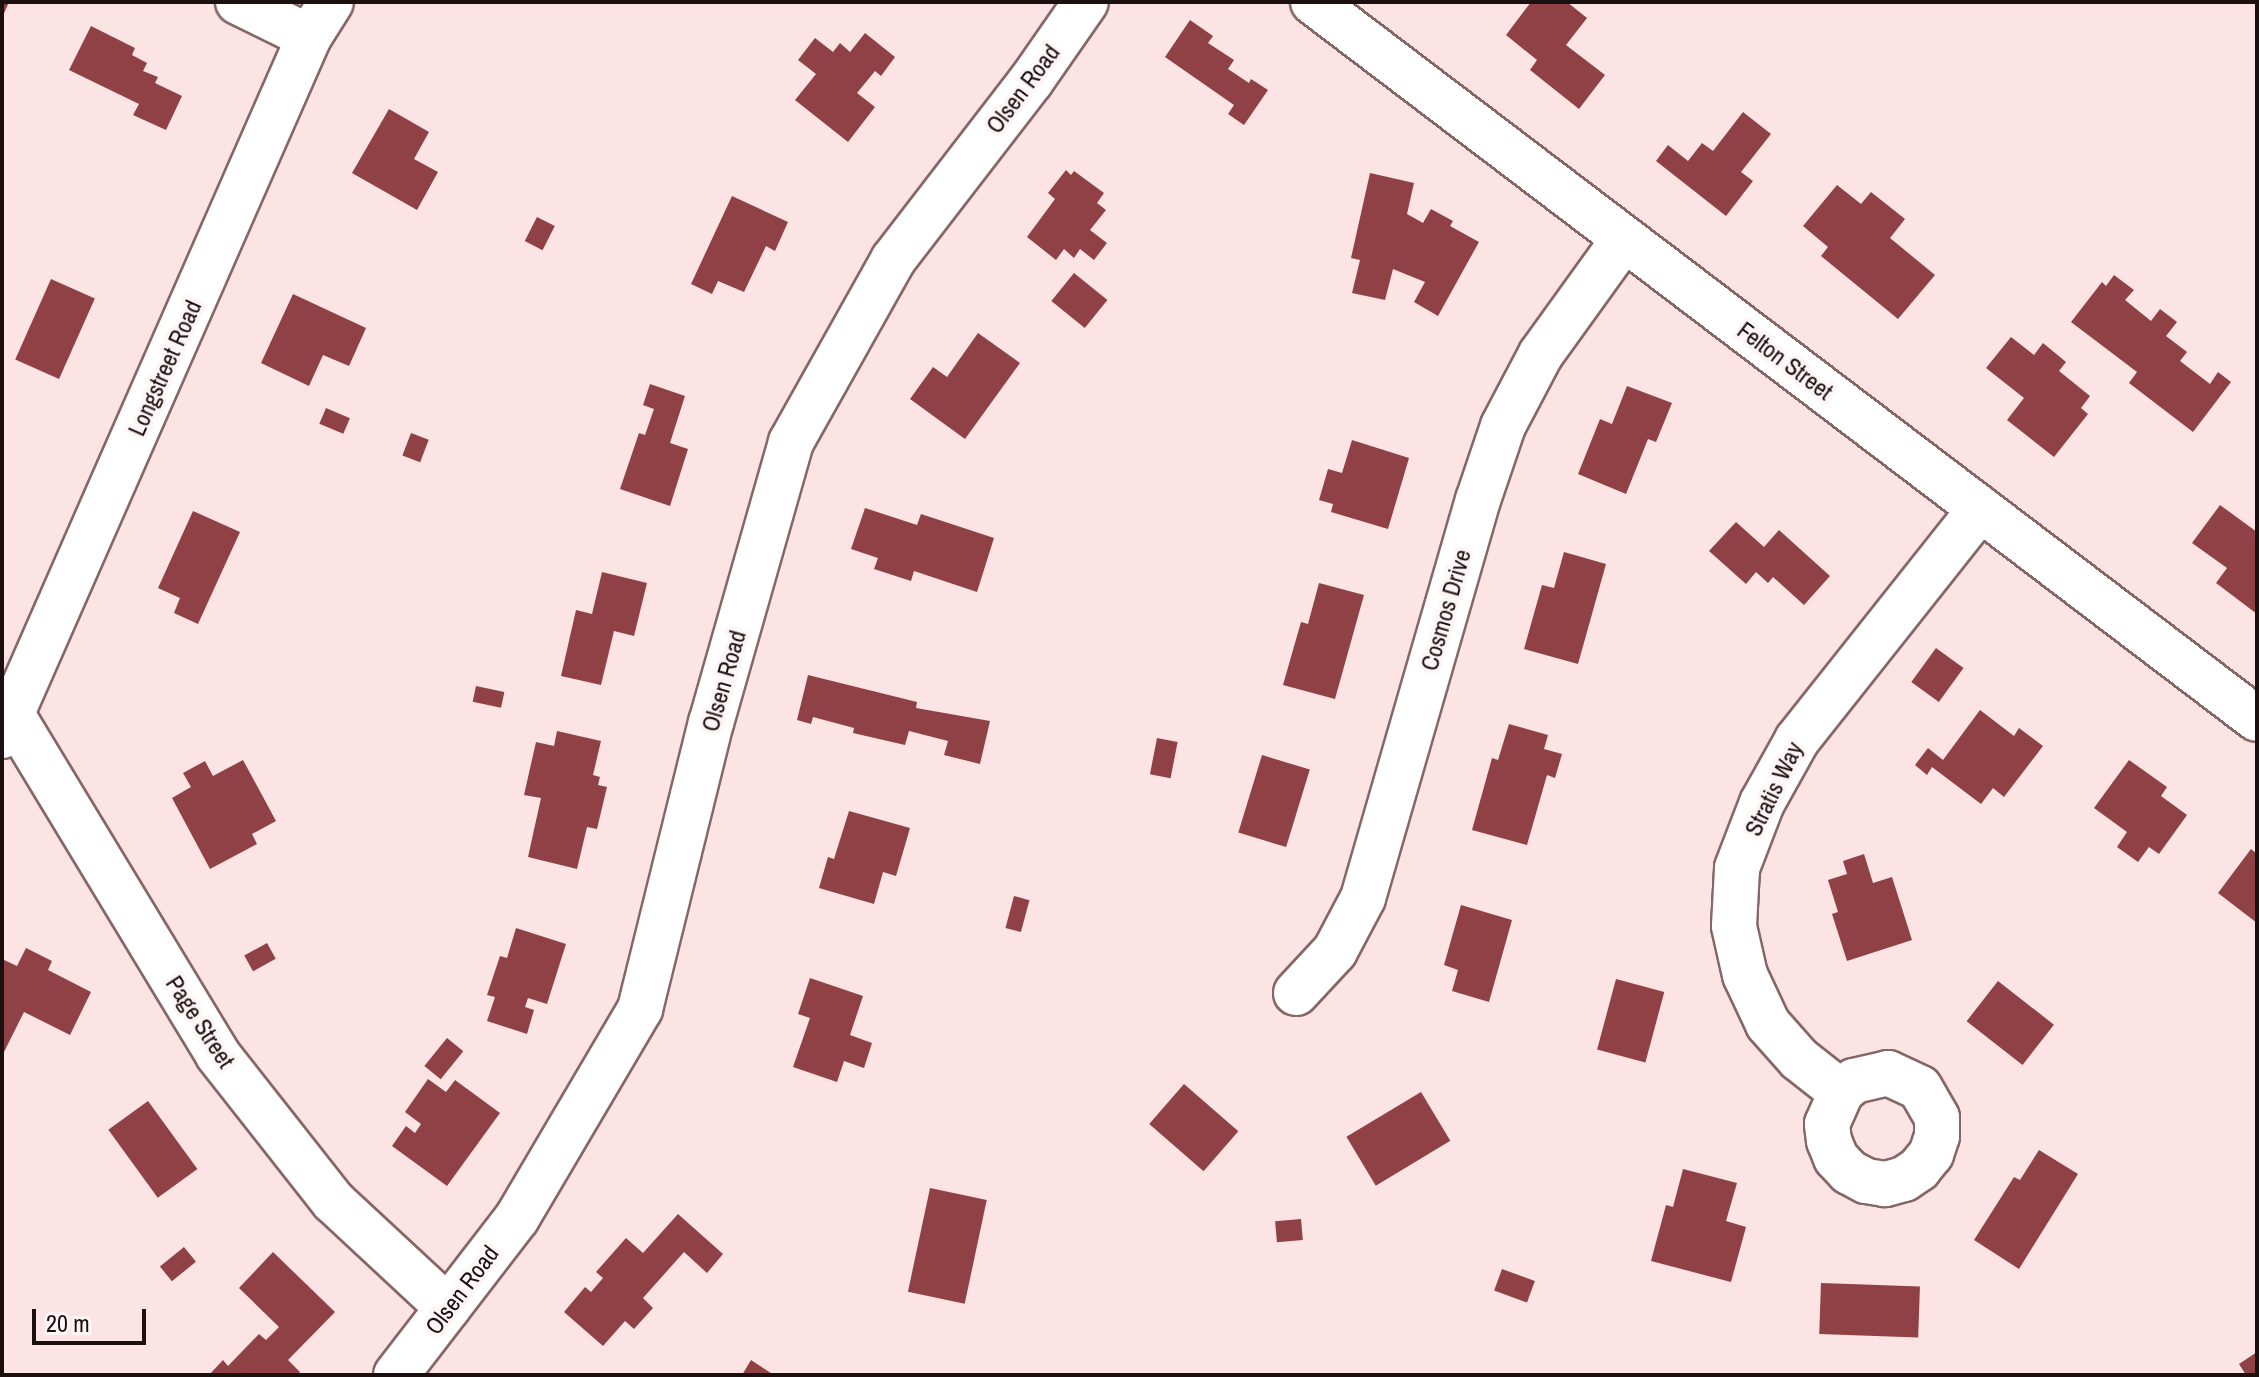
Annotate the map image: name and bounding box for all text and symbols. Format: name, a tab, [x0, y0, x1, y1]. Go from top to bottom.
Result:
street label: Olsen Road	[980, 39, 1066, 139]
street label: Longstreet Road	[122, 296, 208, 440]
street label: Felton Street	[1732, 316, 1838, 406]
street label: Cosmos Drive	[1415, 546, 1477, 674]
street label: Olsen Road	[696, 627, 752, 735]
street label: Stratis Way	[1739, 737, 1809, 841]
street label: Page Street	[160, 971, 240, 1073]
street label: Olsen Road	[419, 1240, 505, 1340]
scale bar	[36, 1293, 150, 1343]
text: 20 m	[46, 1307, 90, 1339]

